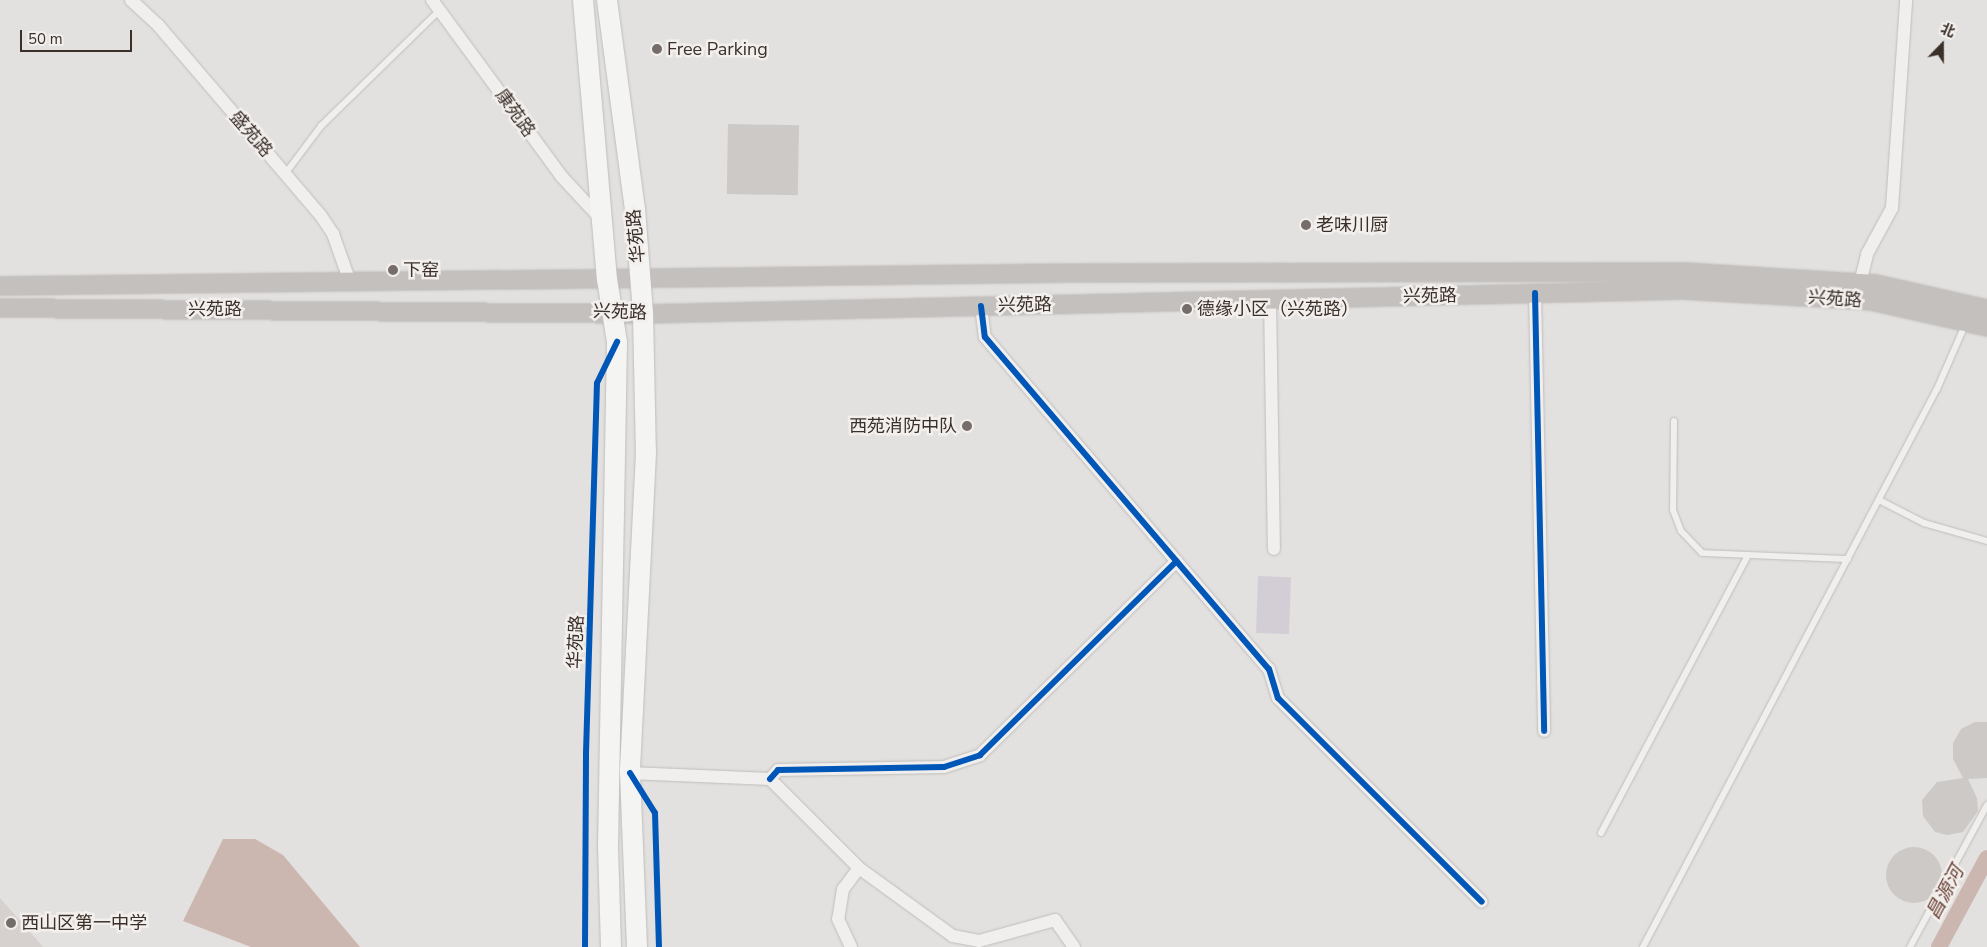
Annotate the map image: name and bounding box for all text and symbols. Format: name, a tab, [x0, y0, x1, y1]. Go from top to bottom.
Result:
text: 北	[1938, 19, 1958, 42]
scale bar	[22, 20, 135, 52]
north arrow	[1917, 20, 1967, 70]
text: 50 m	[28, 29, 63, 49]
place label: Free Parking	[667, 38, 768, 60]
marker: Free Parking	[651, 43, 663, 55]
street label: 康苑路	[490, 85, 540, 141]
street label: 盛苑路	[225, 107, 277, 161]
street label: 华苑路	[623, 208, 649, 264]
place label: 老味川厨	[1316, 214, 1388, 236]
marker: 老味川厨	[1300, 219, 1312, 231]
place label: 下窑	[403, 259, 439, 281]
marker: 下窑	[387, 264, 399, 276]
street label: 兴苑路	[1403, 285, 1457, 307]
street label: 兴苑路	[1807, 286, 1863, 312]
street label: 兴苑路	[998, 294, 1052, 316]
street label: 兴苑路	[188, 298, 242, 320]
place label: 德缘小区（兴苑路）	[1197, 298, 1359, 320]
street label: 兴苑路	[593, 300, 647, 324]
marker: 德缘小区（兴苑路）	[1181, 303, 1193, 315]
place label: 西苑消防中队	[849, 415, 957, 437]
marker: 西苑消防中队	[961, 420, 973, 432]
street label: 华苑路	[564, 614, 588, 670]
water label: 昌源河	[1923, 862, 1969, 924]
place label: 西山区第一中学	[21, 912, 147, 934]
marker: 西山区第一中学	[5, 917, 17, 929]

